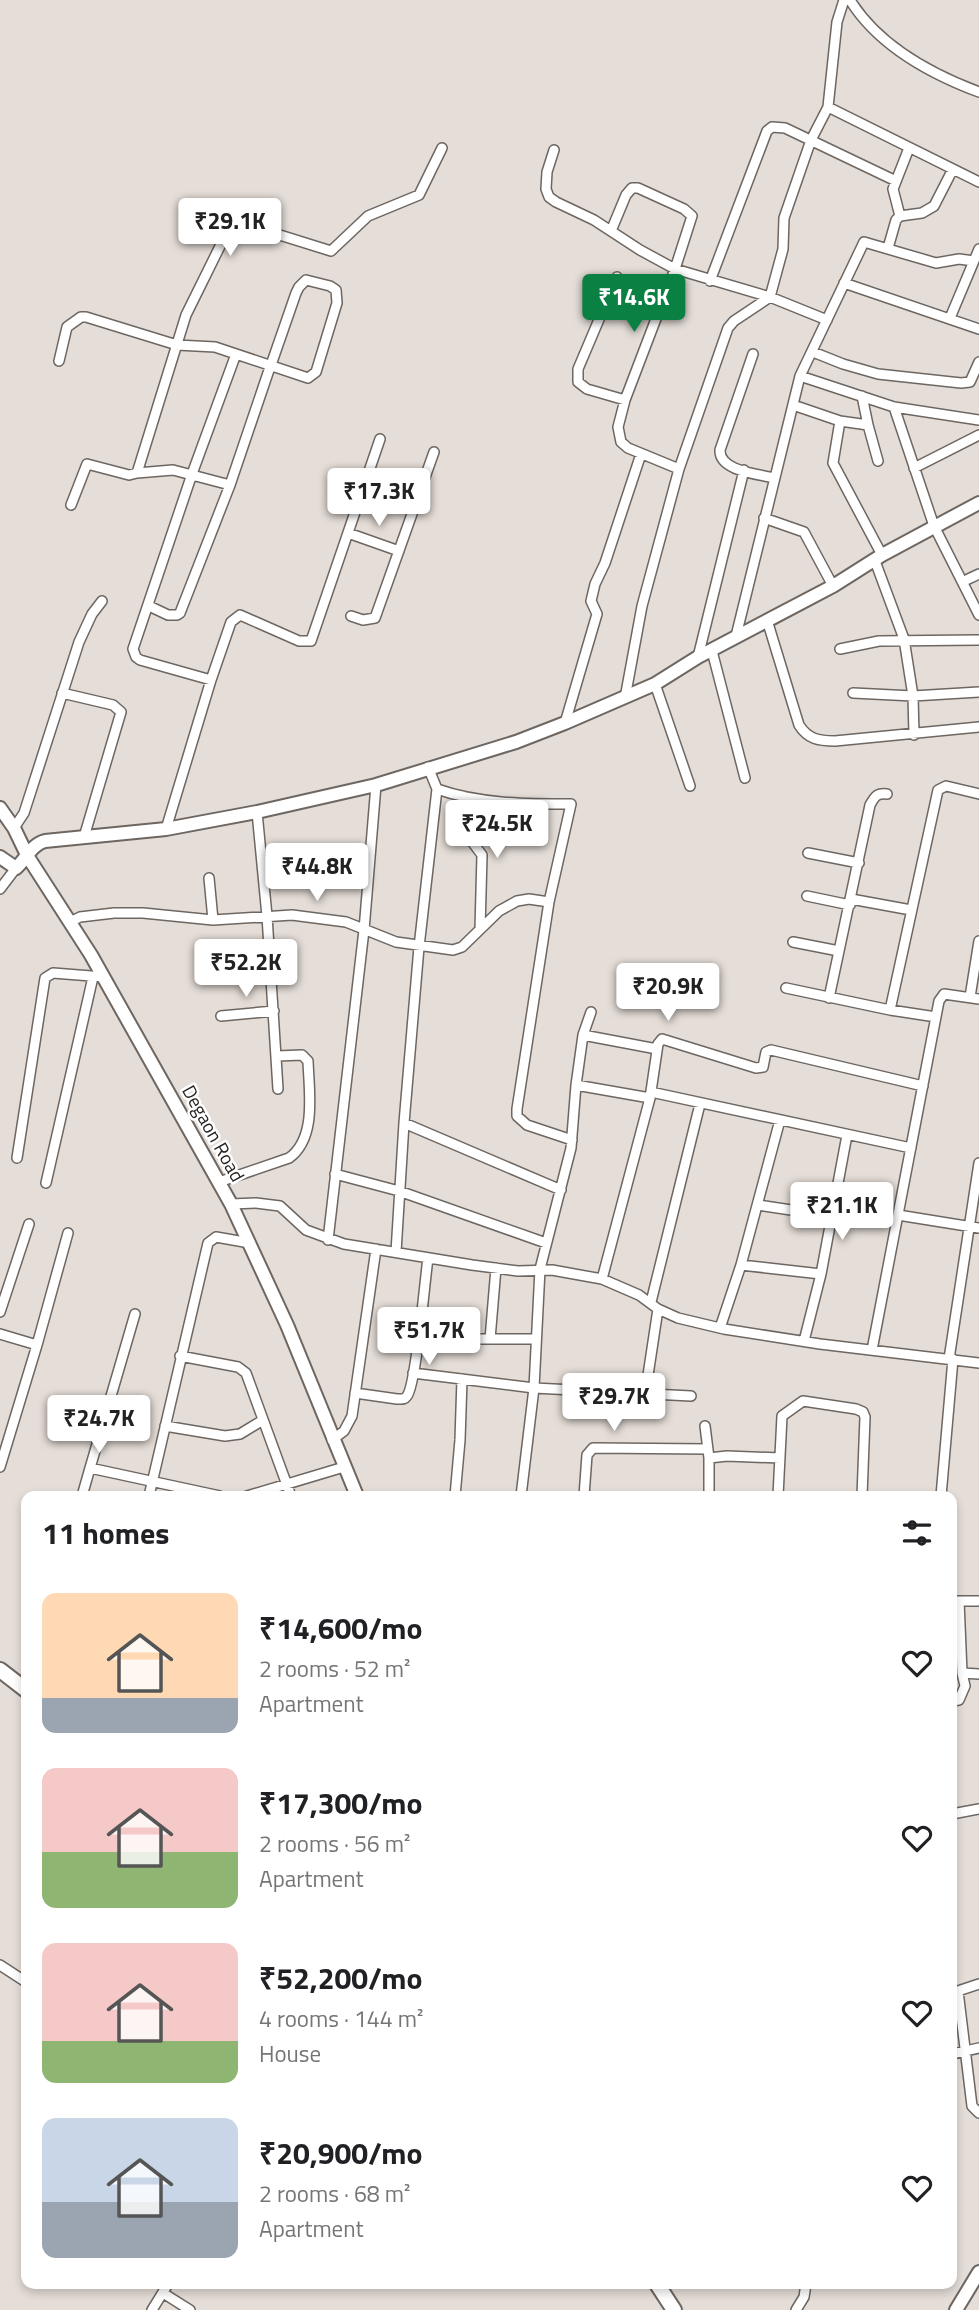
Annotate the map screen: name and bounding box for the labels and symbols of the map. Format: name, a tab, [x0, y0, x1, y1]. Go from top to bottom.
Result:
pin: ₹29.1K	[173, 198, 287, 258]
pin: ₹14.6K	[577, 274, 691, 334]
pin: ₹17.3K	[322, 468, 436, 528]
pin: ₹24.5K	[440, 800, 554, 860]
pin: ₹44.8K	[260, 844, 374, 903]
pin: ₹52.2K	[189, 940, 303, 999]
pin: ₹20.9K	[611, 964, 725, 1023]
street label: Degaon Road	[175, 1079, 253, 1187]
pin: ₹21.1K	[785, 1182, 899, 1242]
pin: ₹51.7K	[372, 1308, 486, 1367]
pin: ₹29.7K	[557, 1374, 671, 1433]
pin: ₹24.7K	[42, 1396, 156, 1455]

